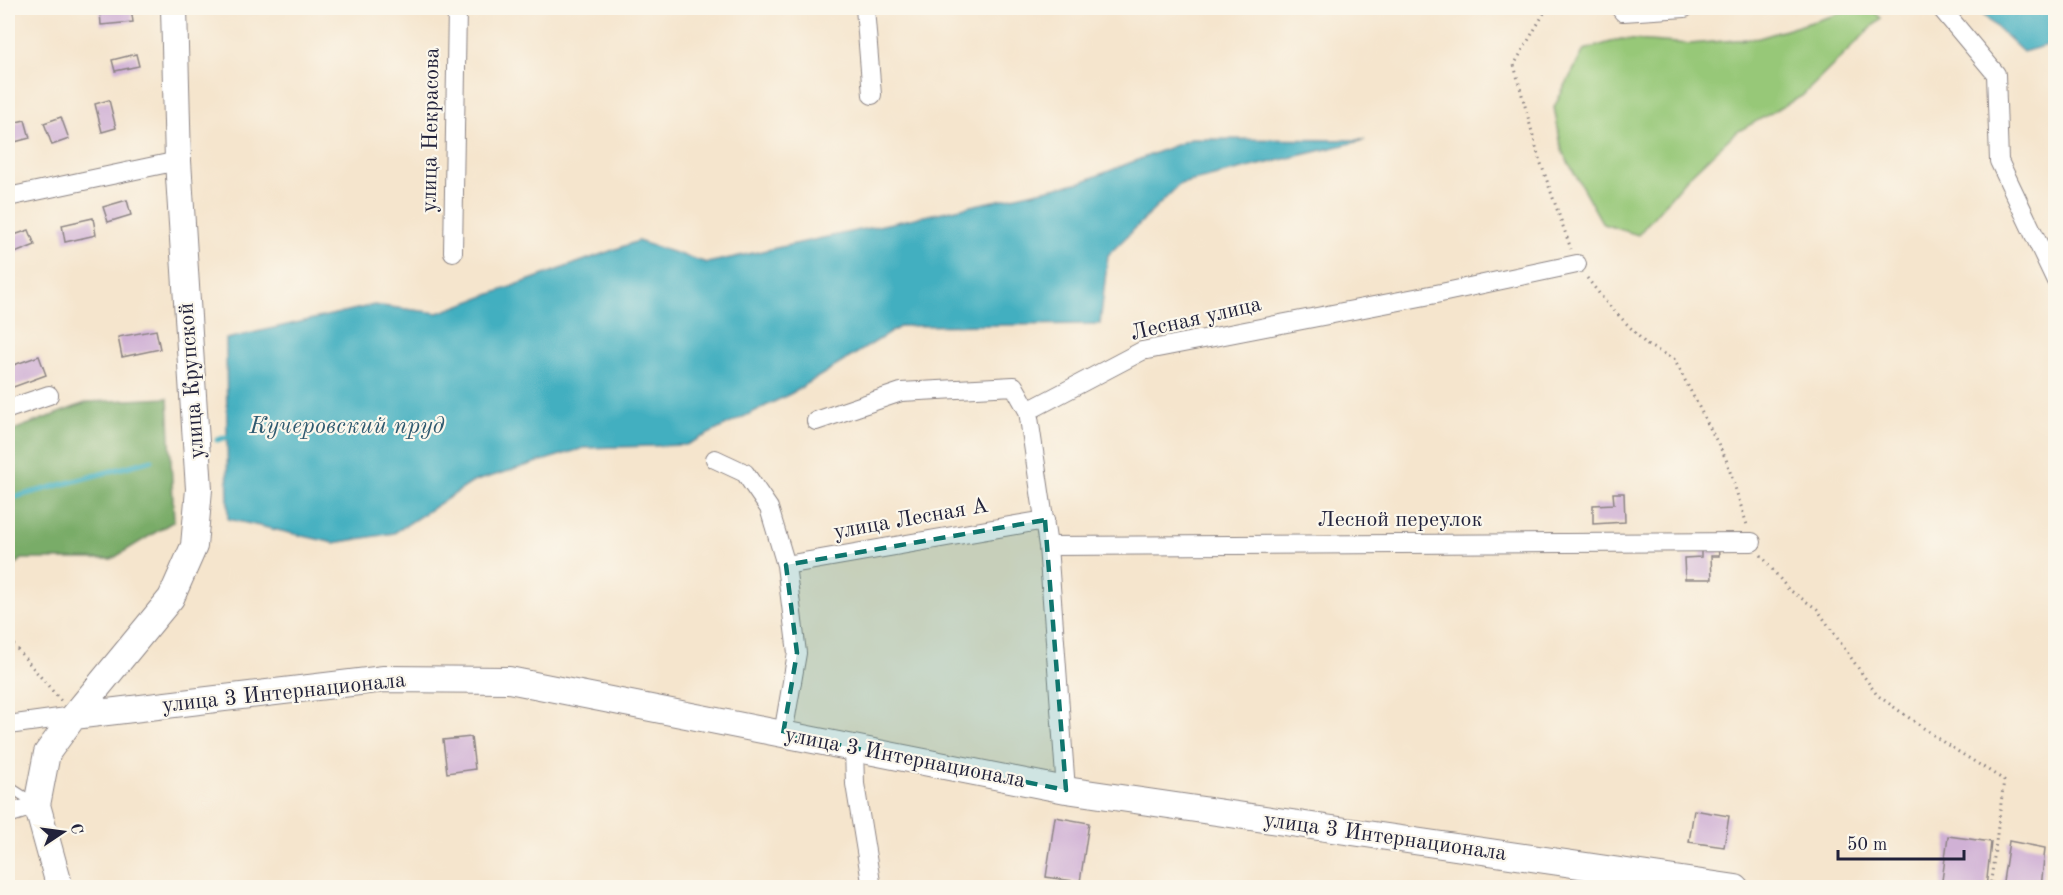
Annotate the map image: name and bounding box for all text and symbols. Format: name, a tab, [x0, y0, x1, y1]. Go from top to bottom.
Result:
street label: улица Некрасова	[419, 47, 443, 213]
street label: Лесная улица	[1128, 293, 1264, 345]
street label: улица Крупской	[176, 302, 208, 460]
water label: Кучеровский пруд	[249, 415, 445, 439]
street label: улица Лесная А	[832, 495, 990, 543]
street label: Лесной переулок	[1318, 509, 1482, 531]
street label: улица 3 Интернационала	[161, 669, 407, 717]
street label: улица 3 Интернационала	[783, 724, 1027, 792]
north arrow	[33, 802, 93, 862]
street label: улица 3 Интернационала	[1262, 809, 1508, 865]
text: С	[67, 822, 85, 836]
scale bar	[1838, 823, 1964, 861]
text: 50 m	[1847, 836, 1887, 854]

